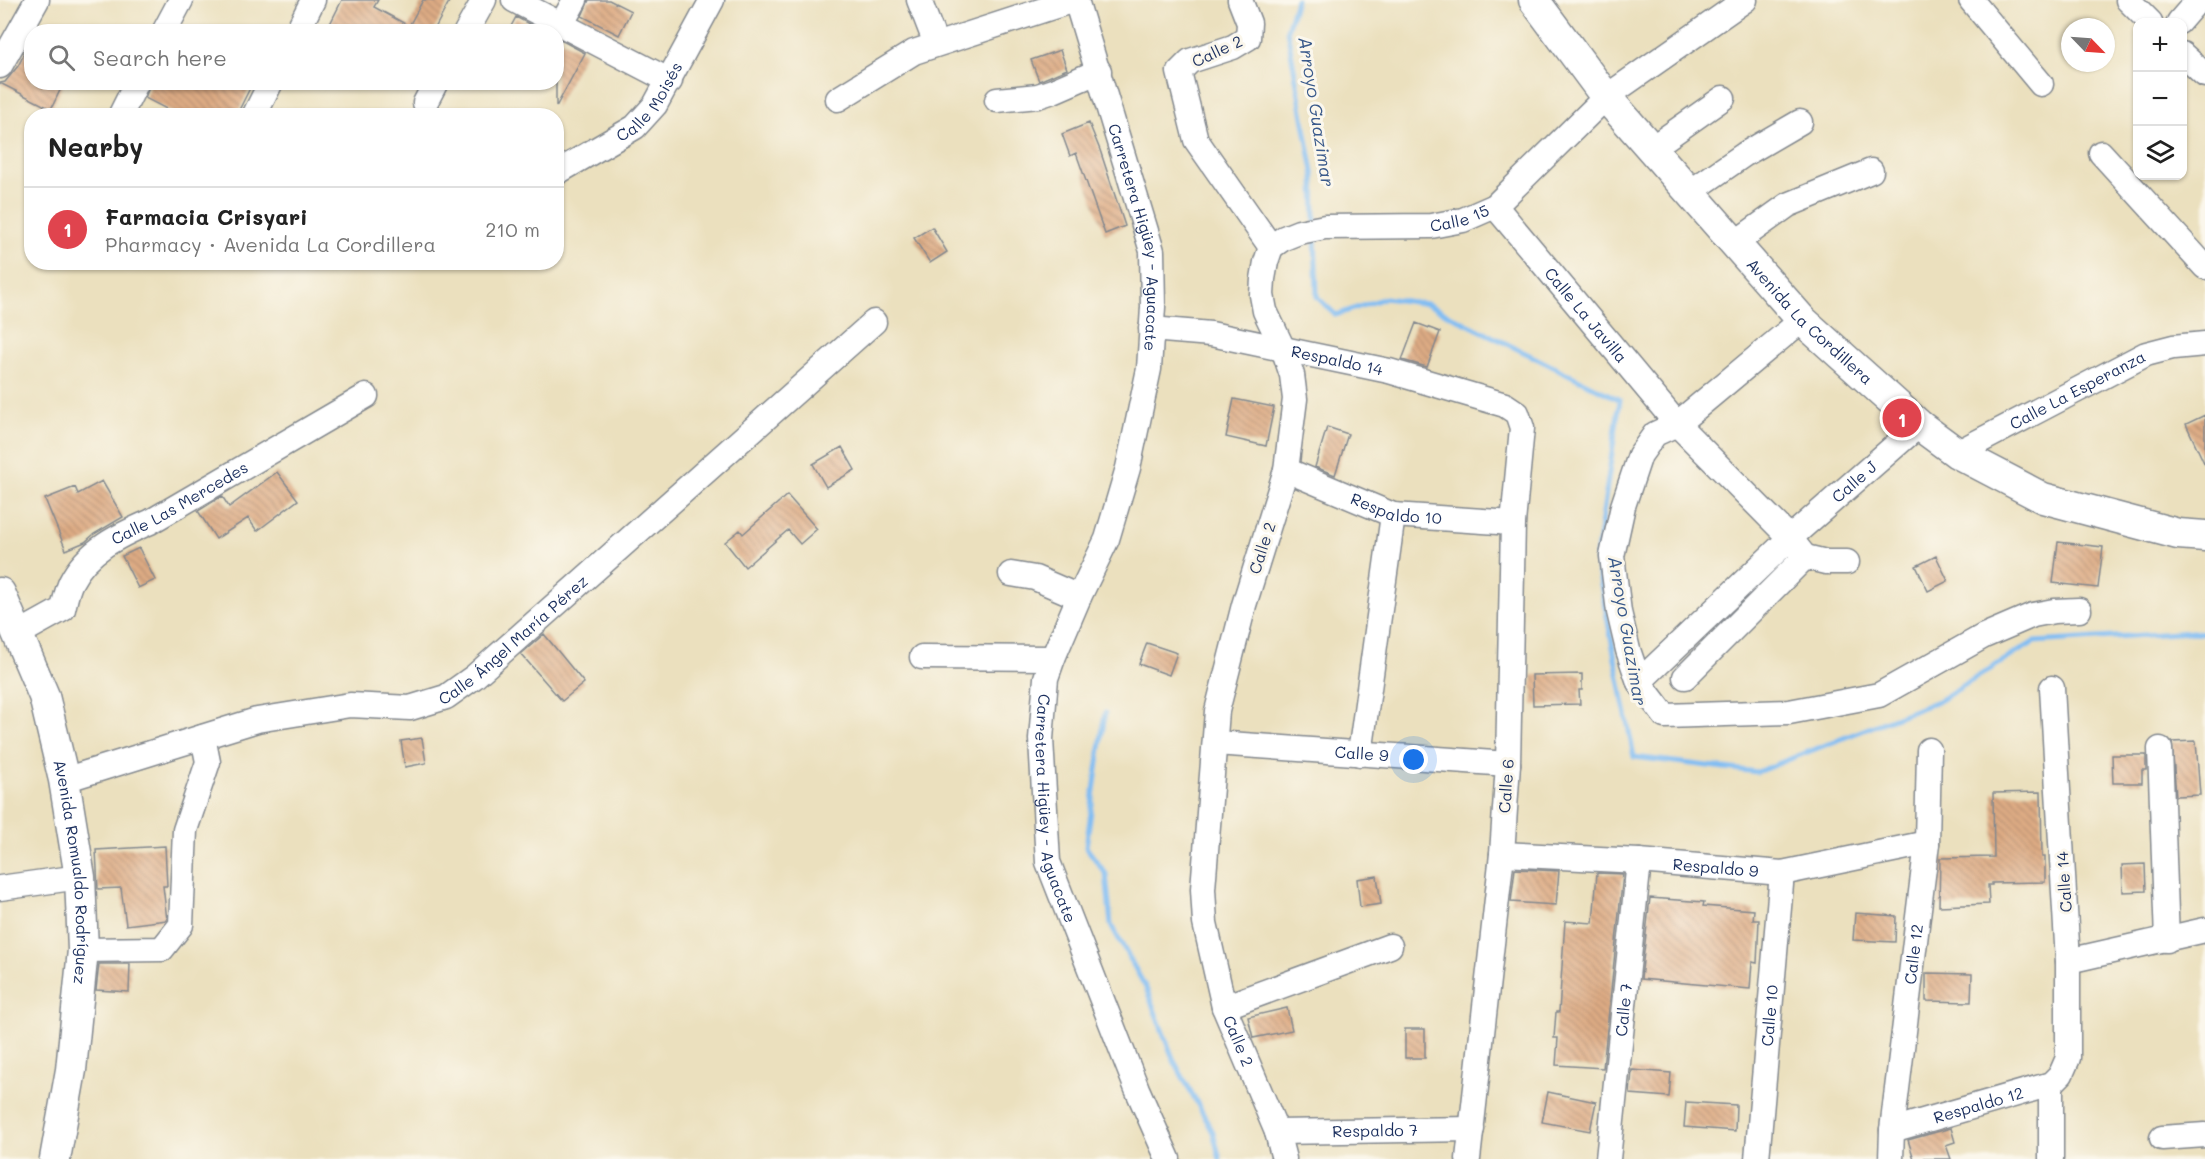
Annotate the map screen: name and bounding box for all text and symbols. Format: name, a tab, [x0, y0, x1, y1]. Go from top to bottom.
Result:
north arrow	[2061, 18, 2115, 72]
map controls	[2133, 18, 2187, 180]
button: +	[2133, 18, 2187, 72]
search box	[24, 24, 564, 90]
street label: Calle 2	[1188, 30, 1245, 71]
water label: Arroyo Guazimar	[1293, 35, 1341, 189]
icon: search	[45, 41, 78, 74]
text: Search here	[93, 43, 227, 72]
street label: Calle Moisés	[612, 58, 686, 146]
button: −	[2133, 72, 2187, 126]
street label: Carretera Higüey - Aguacate	[1104, 121, 1164, 352]
button: layers	[2133, 126, 2187, 180]
text: Nearby	[48, 130, 143, 164]
street label: Calle 15	[1428, 199, 1492, 236]
text: Farmacia Crisyari	[105, 202, 308, 231]
text: 1	[63, 216, 72, 242]
text: 210 m	[485, 216, 540, 242]
text: Pharmacy · Avenida La Cordillera	[105, 231, 436, 257]
street label: Avenida La Cordillera	[1742, 253, 1877, 389]
street label: Calle La Javilla	[1540, 263, 1632, 367]
street label: Respaldo 14	[1289, 340, 1386, 380]
street label: Calle La Esperanza	[2006, 345, 2149, 434]
pin: 1	[1882, 396, 1922, 440]
street label: Calle Las Mercedes	[107, 456, 252, 549]
street label: Calle J	[1827, 456, 1881, 507]
street label: Respaldo 10	[1348, 487, 1442, 528]
street label: Calle 2	[1243, 519, 1280, 576]
water label: Arroyo Guazimar	[1603, 554, 1653, 708]
street label: Calle Ángel María Pérez	[436, 570, 592, 709]
street label: Carretera Higüey - Aguacate	[1031, 693, 1082, 926]
street label: Calle 9	[1334, 741, 1389, 765]
your location	[1399, 745, 1428, 774]
street label: Avenida Romualdo Rodríguez	[49, 757, 94, 986]
street label: Calle 6	[1493, 758, 1518, 814]
street label: Calle 14	[2051, 850, 2076, 913]
street label: Respaldo 9	[1672, 853, 1759, 881]
street label: Calle 12	[1899, 923, 1927, 986]
street label: Calle 7	[1610, 982, 1636, 1037]
street label: Calle 10	[1756, 984, 1782, 1047]
street label: Calle 2	[1219, 1012, 1259, 1070]
street label: Respaldo 12	[1931, 1082, 2026, 1127]
street label: Respaldo 7	[1332, 1119, 1418, 1141]

